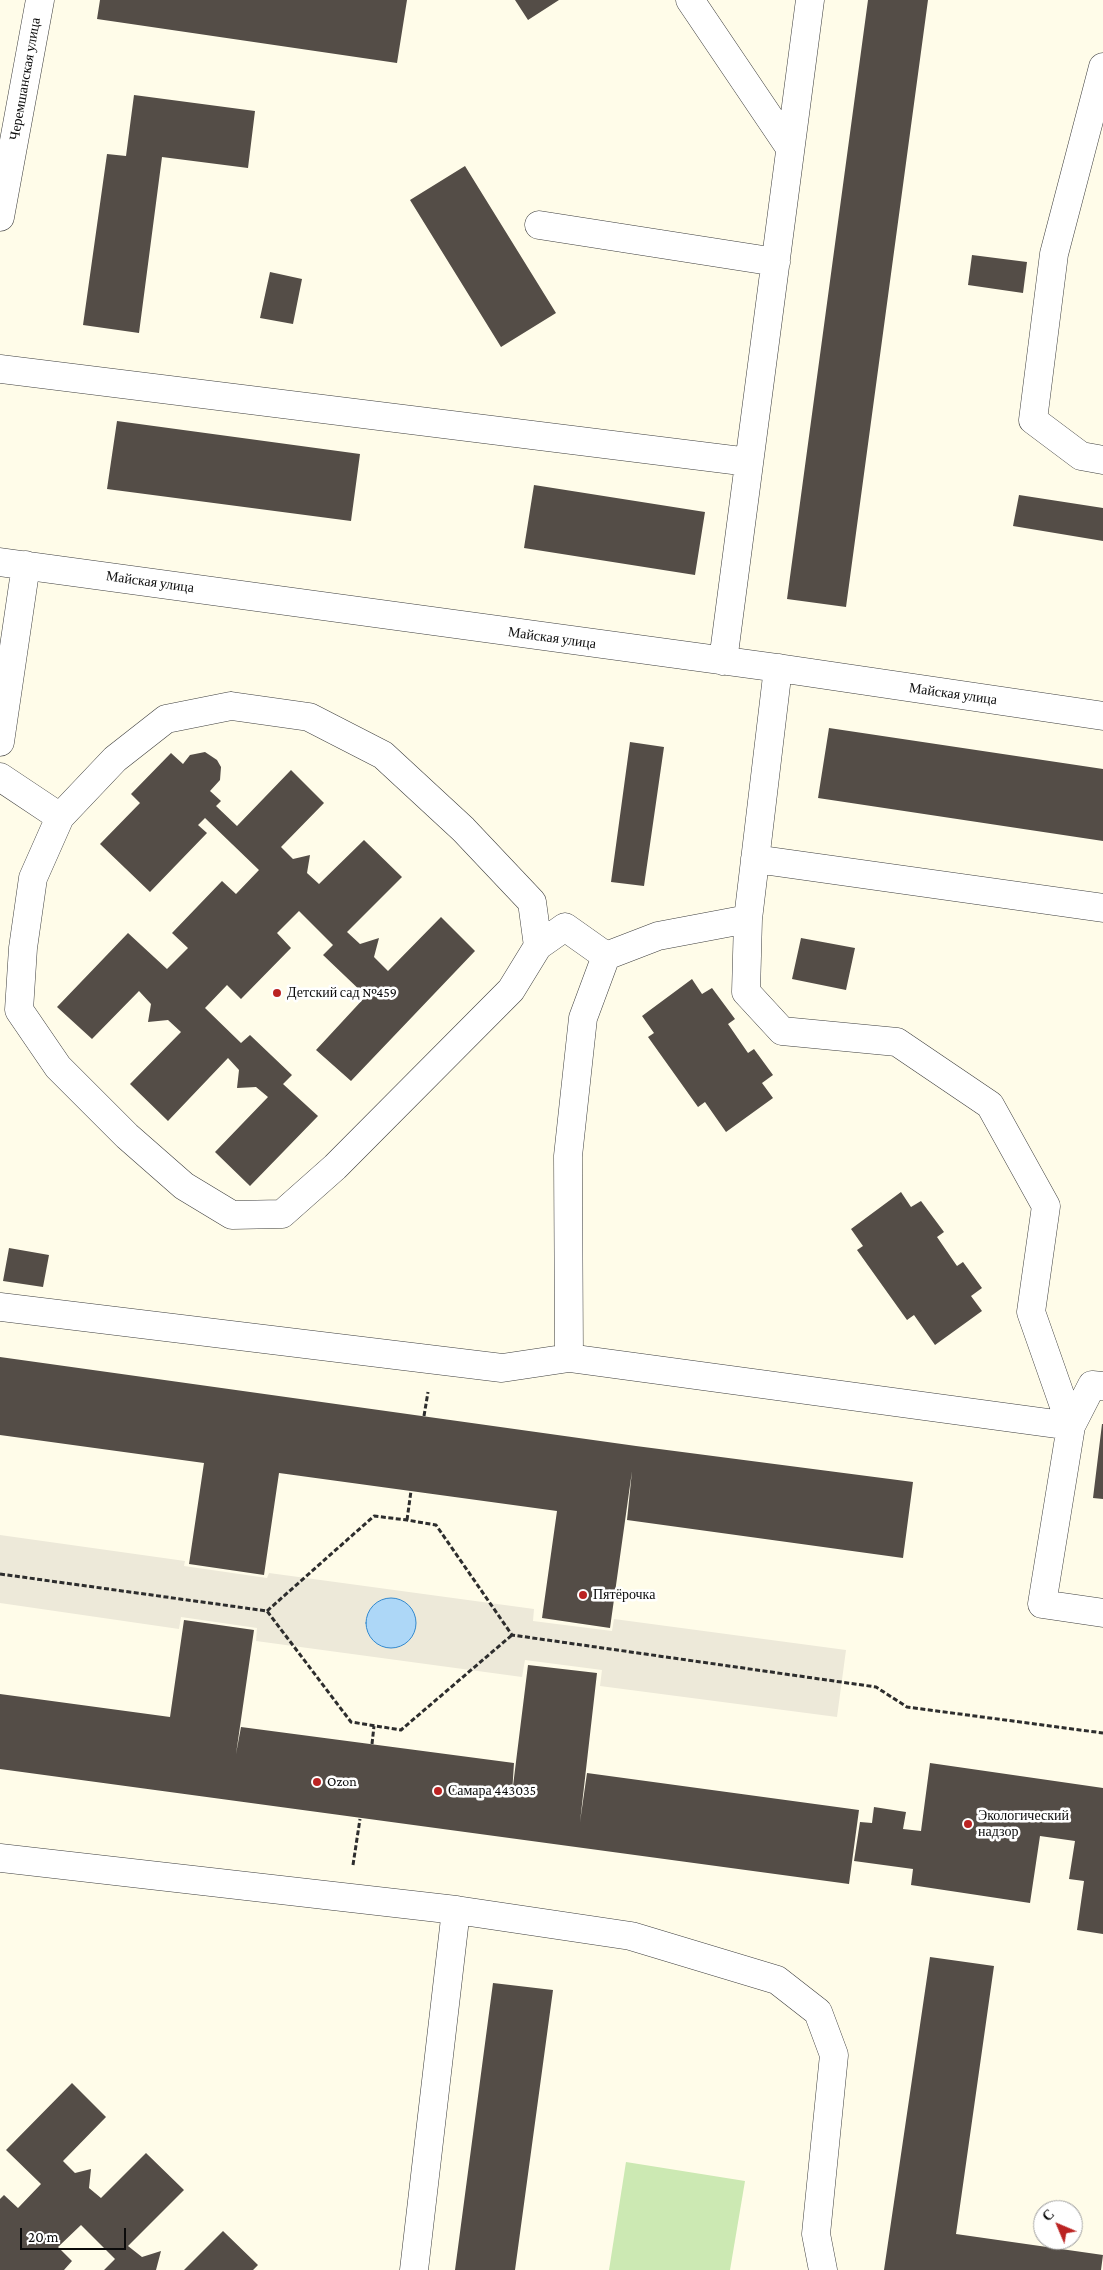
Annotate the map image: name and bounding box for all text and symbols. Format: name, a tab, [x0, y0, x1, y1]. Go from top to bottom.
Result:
street label: Черемшанская улица	[6, 16, 44, 142]
street label: Майская улица	[105, 568, 195, 596]
street label: Майская улица	[507, 624, 597, 652]
street label: Майская улица	[908, 680, 998, 708]
place label: Детский сад №459	[287, 985, 397, 1001]
marker: Детский сад №459	[271, 987, 283, 999]
place label: Пятёрочка	[593, 1587, 655, 1603]
marker: Пятёрочка	[577, 1589, 589, 1601]
place label: Ozon	[327, 1774, 357, 1790]
marker: Ozon	[311, 1776, 323, 1788]
place label: Самара 443035	[448, 1783, 536, 1799]
marker: Самара 443035	[432, 1785, 444, 1797]
place label: Экологический надзор	[978, 1808, 1069, 1840]
marker: Экологический надзор	[962, 1818, 974, 1830]
north arrow	[1033, 2200, 1083, 2250]
text: С	[1039, 2206, 1057, 2224]
scale bar	[22, 2218, 129, 2250]
text: 20 m	[28, 2229, 59, 2245]

